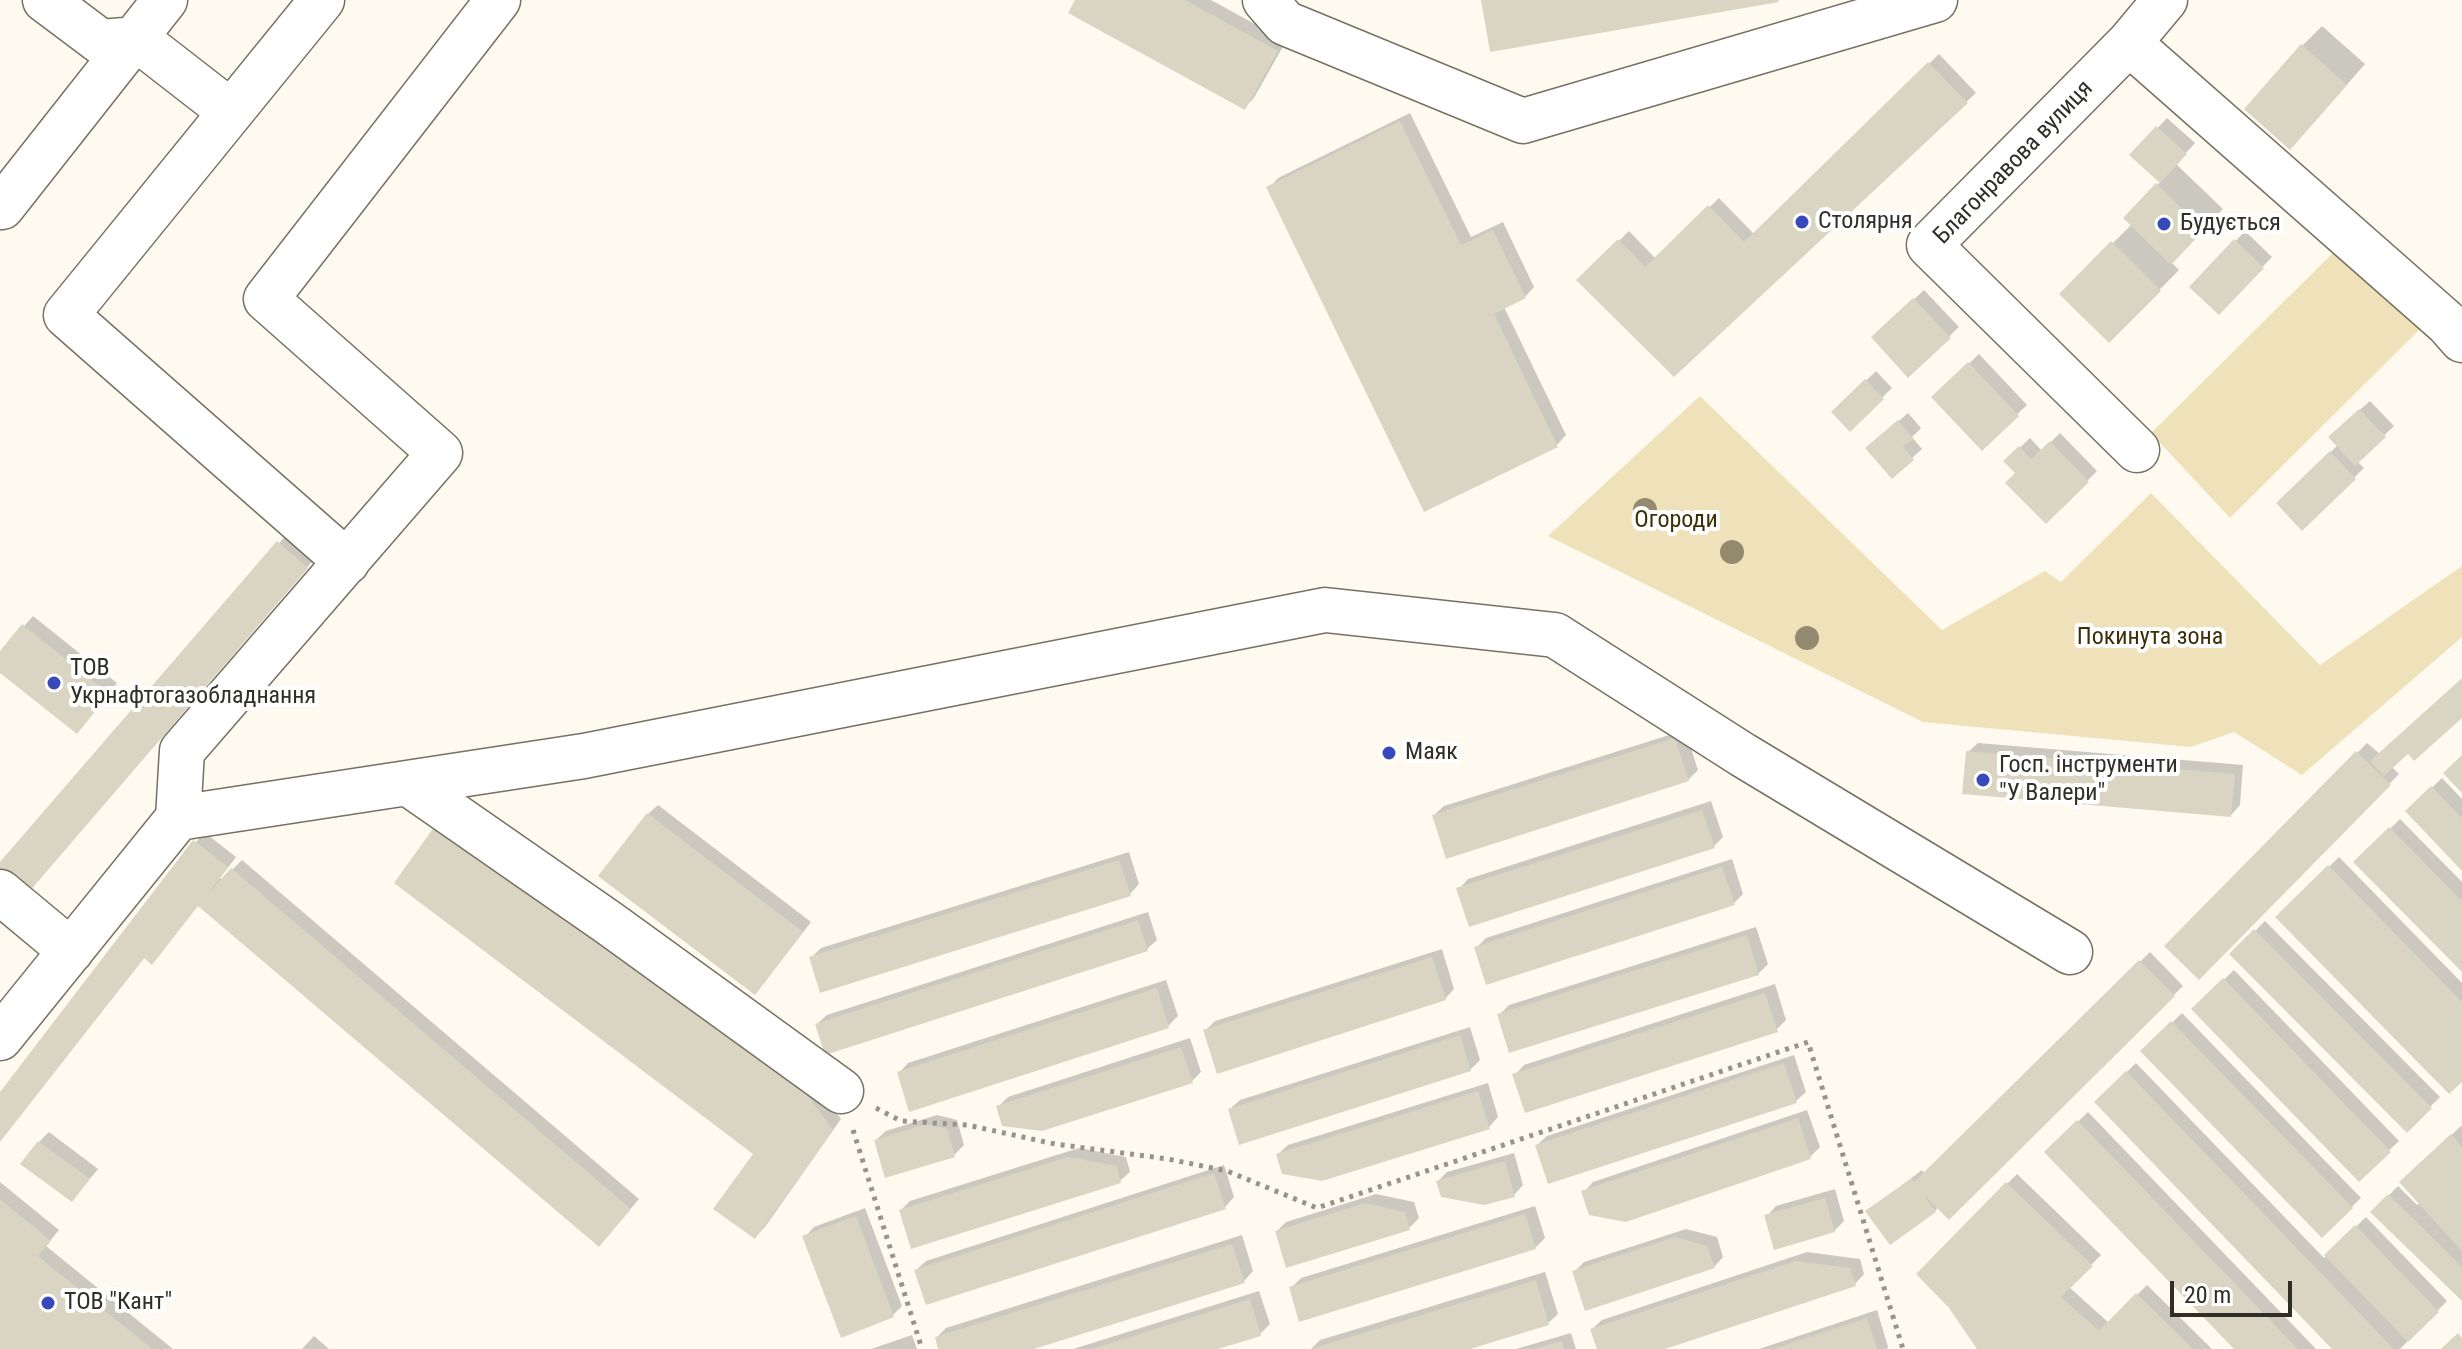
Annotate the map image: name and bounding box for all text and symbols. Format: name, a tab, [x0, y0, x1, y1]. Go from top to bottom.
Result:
street label: Благонравова вулиця	[1928, 75, 2100, 251]
place label: Столярня	[1818, 208, 1913, 236]
place label: Будується	[2180, 210, 2281, 238]
marker: Столярня	[1793, 213, 1811, 231]
marker: Будується	[2155, 215, 2173, 233]
park label: Огороди	[1634, 507, 1718, 535]
park label: Покинута зона	[2077, 624, 2223, 652]
place label: ТОВ Укрнафтогазобладнання	[70, 655, 316, 711]
marker: ТОВ Укрнафтогазобладнання	[45, 674, 63, 692]
place label: Маяк	[1405, 739, 1458, 767]
marker: Маяк	[1380, 744, 1398, 762]
place label: Госп. інструменти "У Валери"	[1999, 752, 2178, 808]
marker: Госп. інструменти "У Валери"	[1974, 771, 1992, 789]
scale bar	[2174, 1265, 2296, 1315]
text: 20 m	[2184, 1281, 2231, 1309]
place label: ТОВ "Кант"	[64, 1289, 172, 1317]
marker: ТОВ "Кант"	[39, 1294, 57, 1312]

